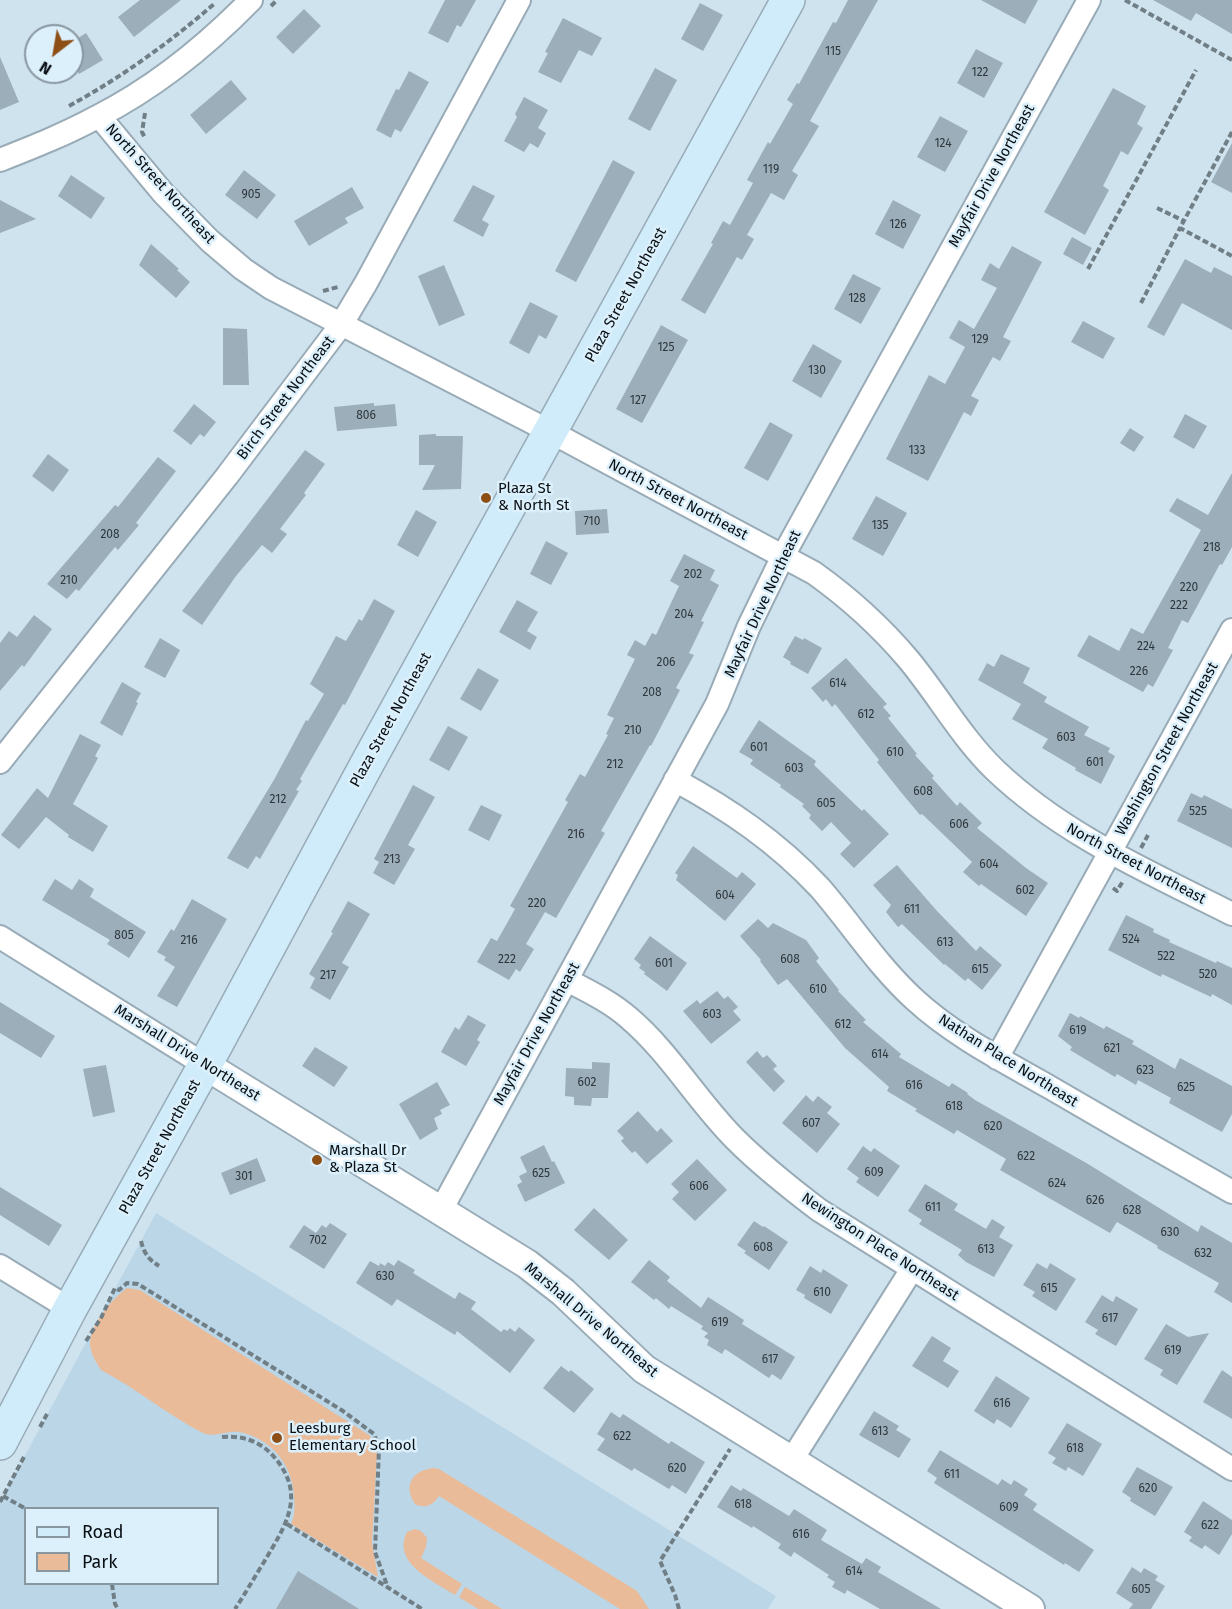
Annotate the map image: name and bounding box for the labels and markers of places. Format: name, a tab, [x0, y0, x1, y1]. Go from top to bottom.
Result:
place label: Plaza St & North St	[498, 480, 569, 515]
marker: Plaza St & North St	[479, 491, 493, 505]
place label: Marshall Dr & Plaza St	[329, 1142, 406, 1177]
marker: Marshall Dr & Plaza St	[310, 1153, 324, 1167]
place label: Leesburg Elementary School	[289, 1420, 416, 1455]
marker: Leesburg Elementary School	[270, 1431, 284, 1445]

